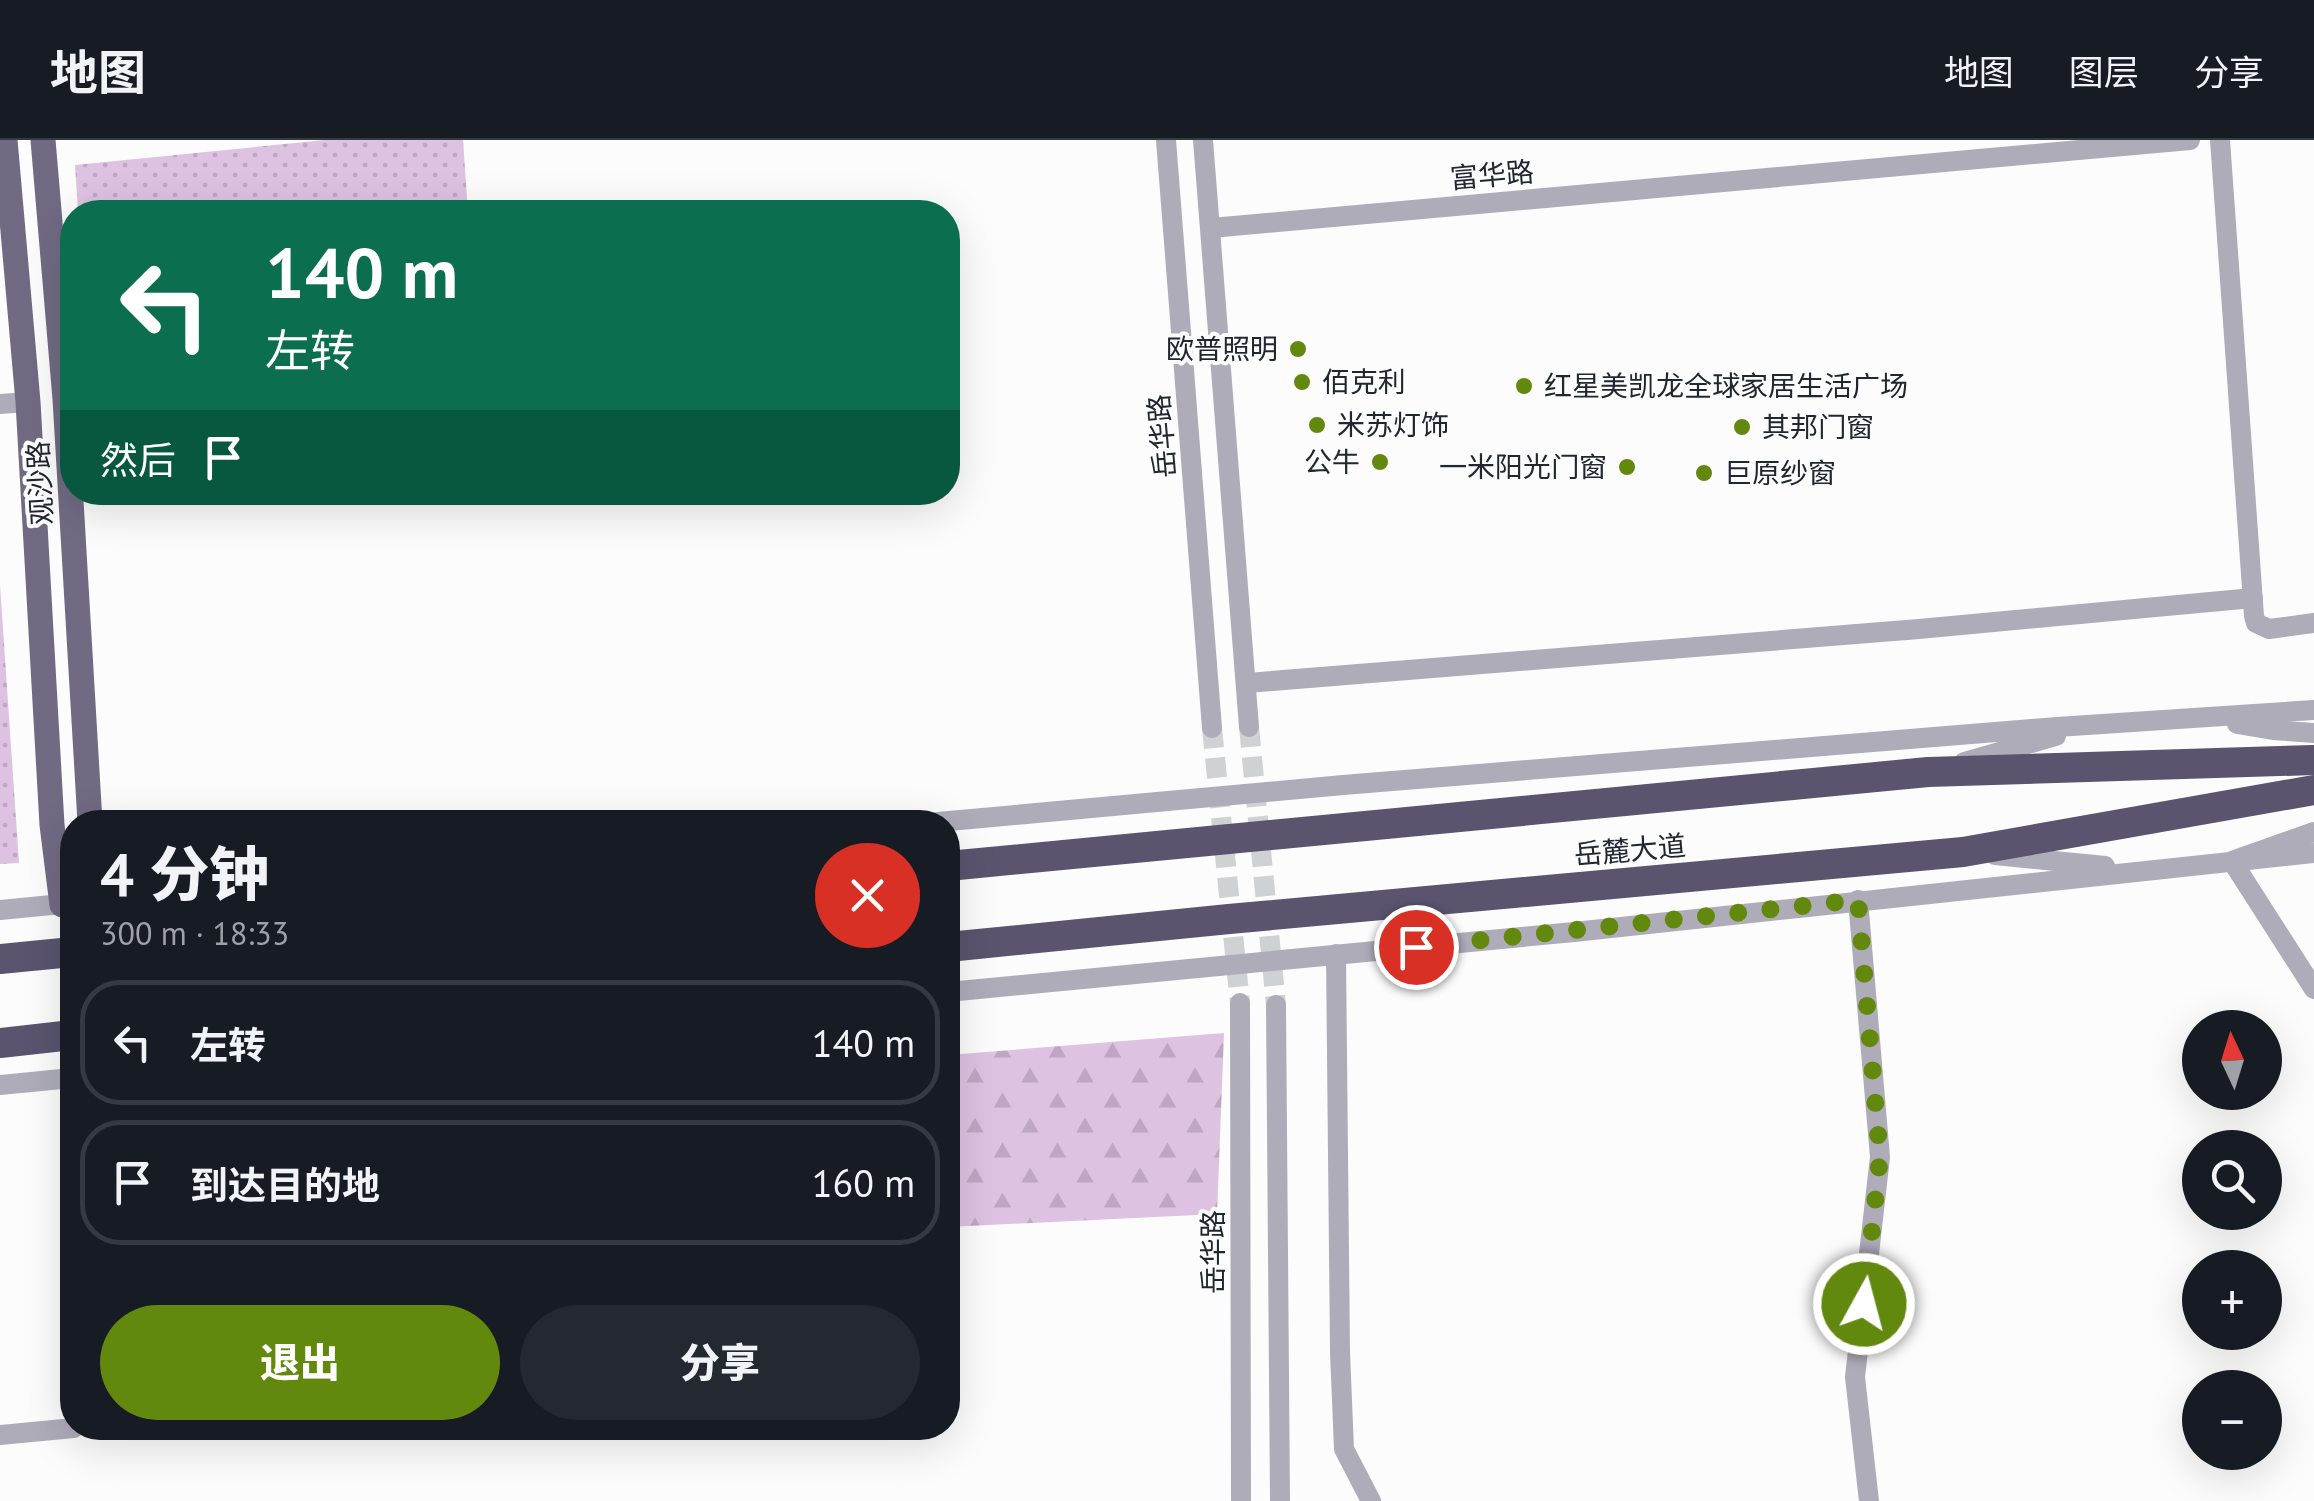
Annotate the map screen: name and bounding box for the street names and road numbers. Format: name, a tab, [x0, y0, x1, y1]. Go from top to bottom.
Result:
street label: 富华路	[1448, 152, 1535, 197]
street label: 岳华路	[1139, 393, 1184, 480]
street label: 观沙路	[19, 440, 60, 526]
street label: 岳麓大道	[1573, 826, 1687, 873]
street label: 岳华路	[1194, 1210, 1231, 1294]

